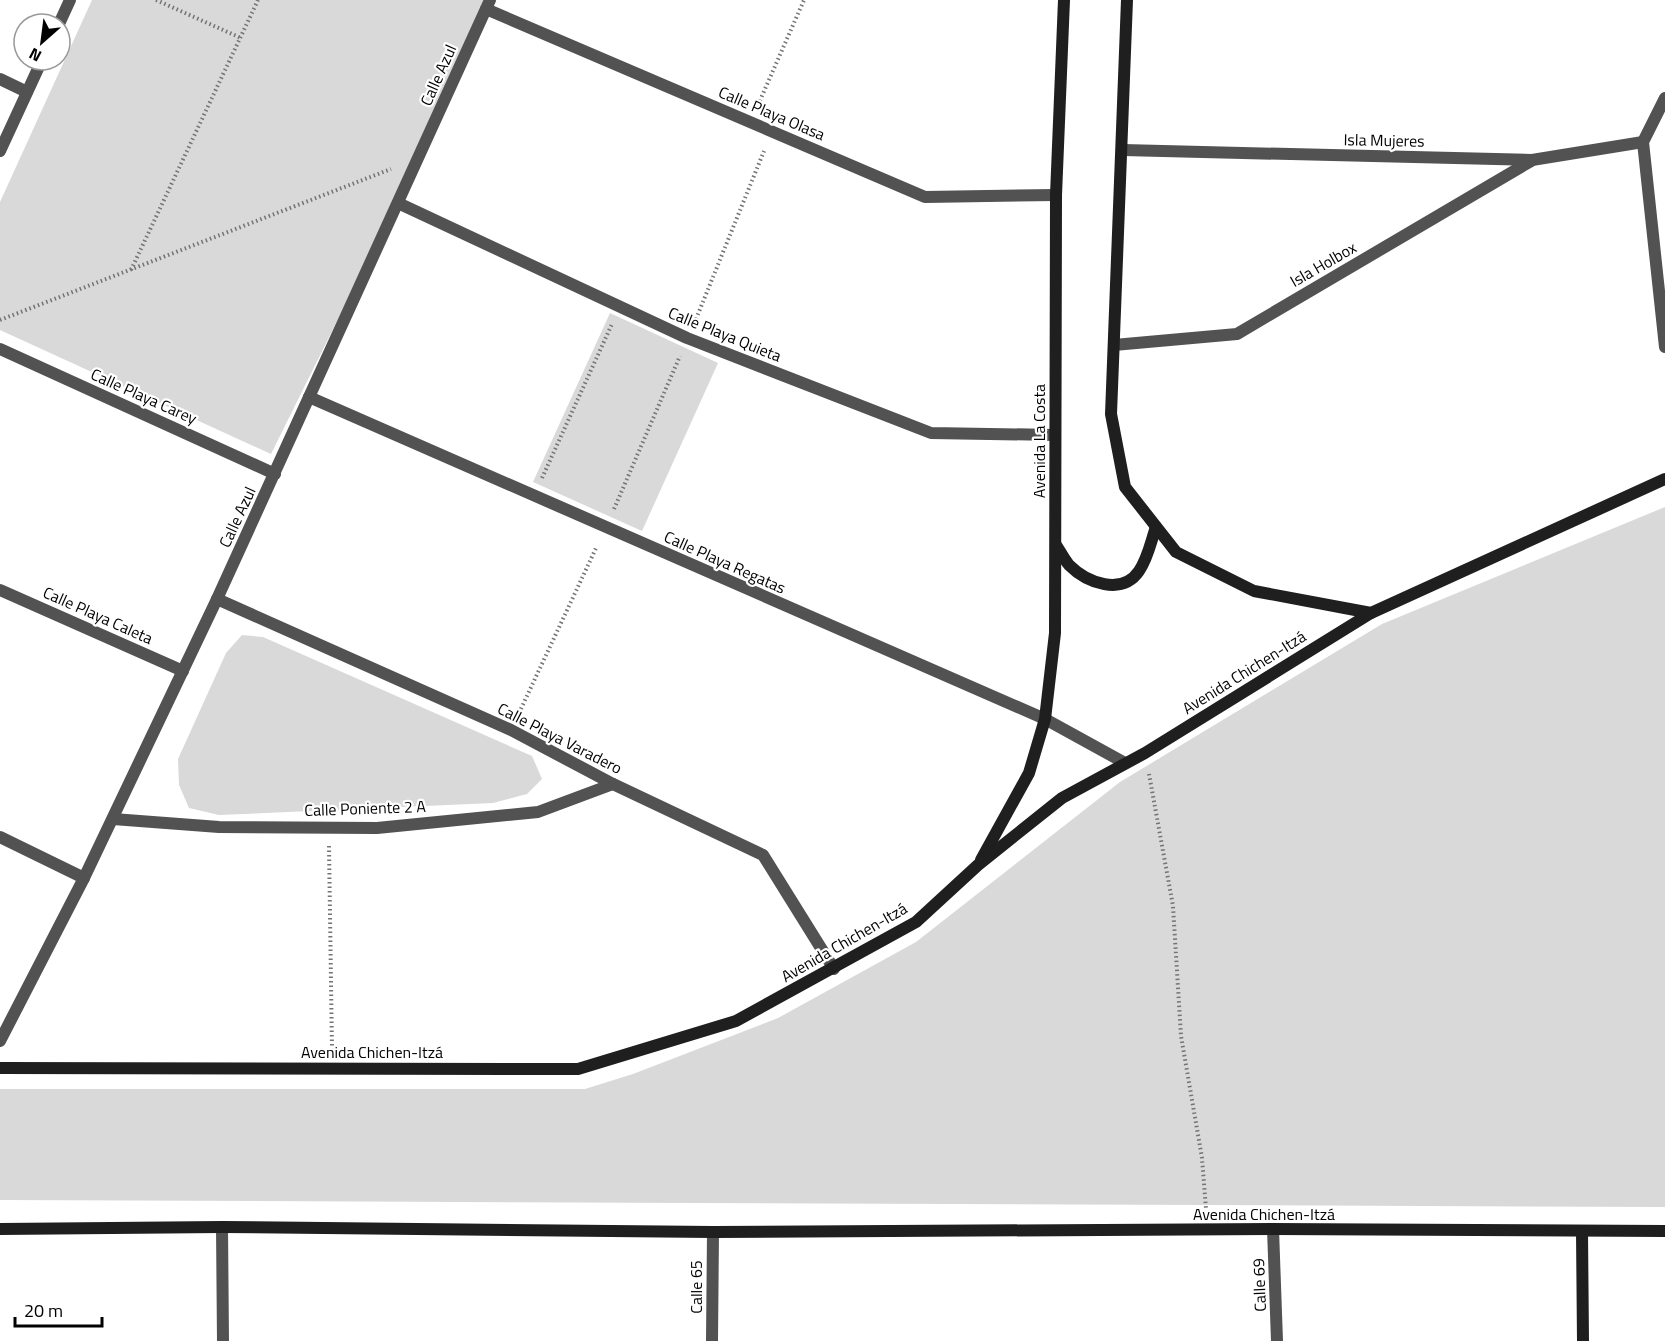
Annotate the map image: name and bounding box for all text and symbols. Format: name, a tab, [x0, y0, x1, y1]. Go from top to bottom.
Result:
north arrow	[12, 12, 72, 72]
street label: Calle Azul	[414, 41, 462, 109]
text: N	[24, 42, 45, 68]
street label: Calle Playa Olasa	[715, 80, 829, 146]
street label: Isla Mujeres	[1343, 127, 1425, 153]
street label: Isla Holbox	[1285, 235, 1361, 293]
street label: Calle Playa Quieta	[665, 300, 785, 368]
street label: Calle Playa Carey	[87, 362, 201, 430]
street label: Avenida La Costa	[1027, 384, 1051, 498]
street label: Calle Azul	[212, 483, 262, 551]
street label: Calle Playa Regatas	[660, 524, 790, 600]
street label: Calle Playa Caleta	[39, 580, 157, 650]
street label: Avenida Chichen-Itzá	[1177, 624, 1311, 720]
street label: Calle Playa Varadero	[494, 696, 626, 780]
street label: Calle Poniente 2 A	[304, 794, 427, 822]
street label: Avenida Chichen-Itzá	[777, 896, 911, 988]
street label: Avenida Chichen-Itzá	[301, 1040, 443, 1064]
street label: Avenida Chichen-Itzá	[1193, 1202, 1335, 1226]
street label: Calle 69	[1246, 1258, 1272, 1312]
street label: Calle 65	[684, 1260, 708, 1314]
scale bar	[15, 1290, 102, 1328]
text: 20 m	[24, 1297, 63, 1324]

